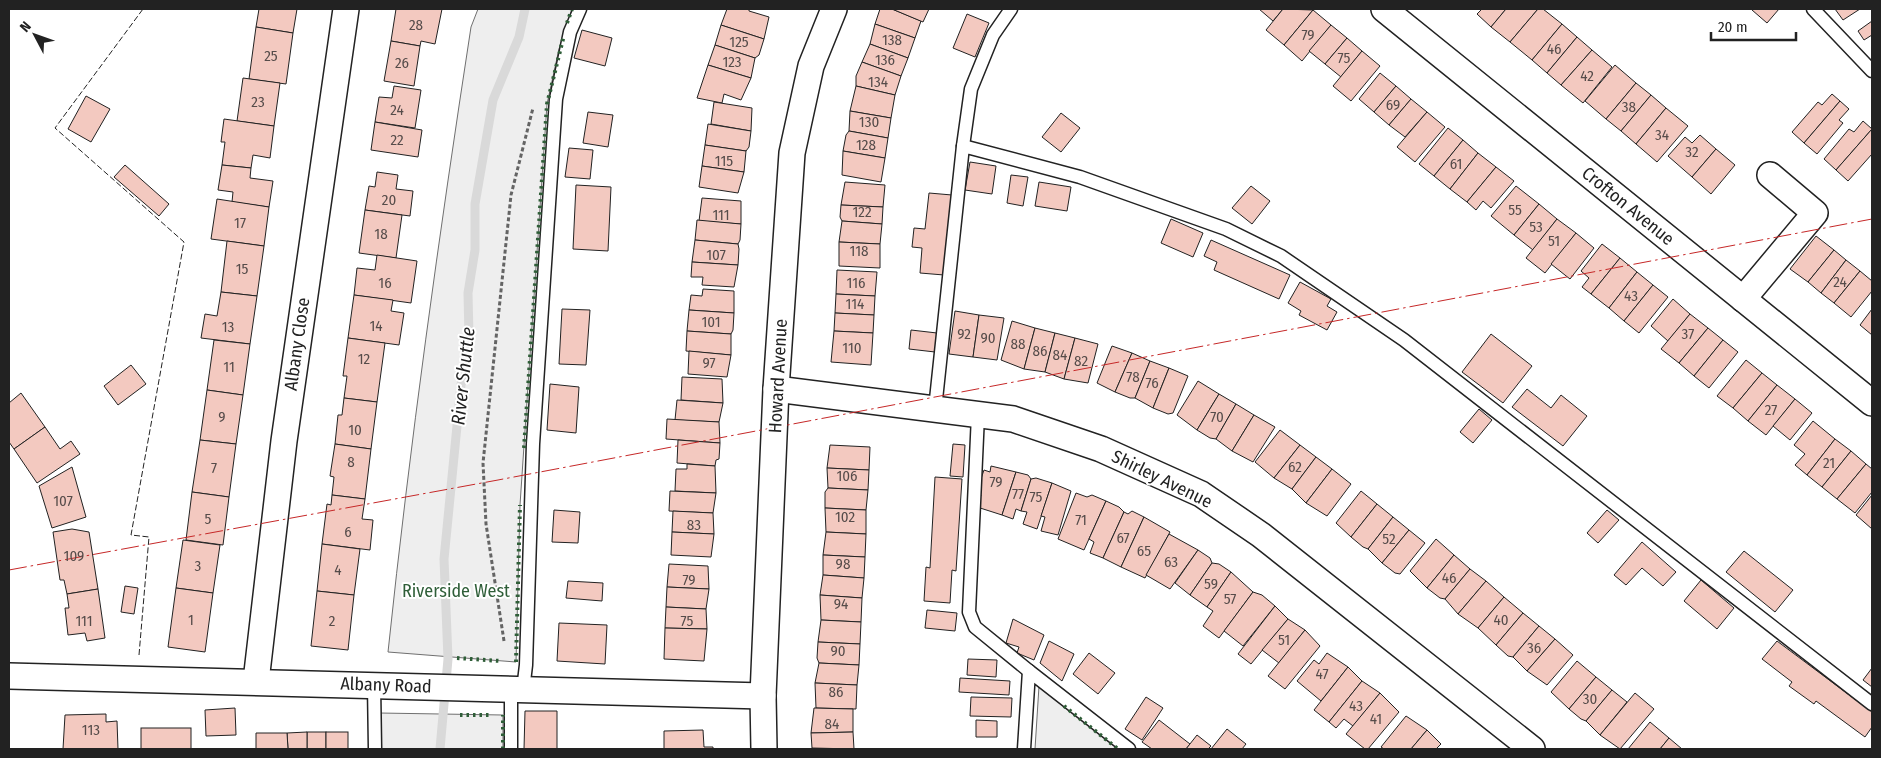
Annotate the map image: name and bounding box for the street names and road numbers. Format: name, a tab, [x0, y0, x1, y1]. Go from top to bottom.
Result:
street label: Crofton Avenue	[1577, 162, 1679, 250]
street label: Albany Close	[280, 296, 314, 392]
street label: Howard Avenue	[764, 318, 792, 434]
street label: Shirley Avenue	[1108, 445, 1216, 513]
street label: Albany Road	[340, 672, 432, 698]

